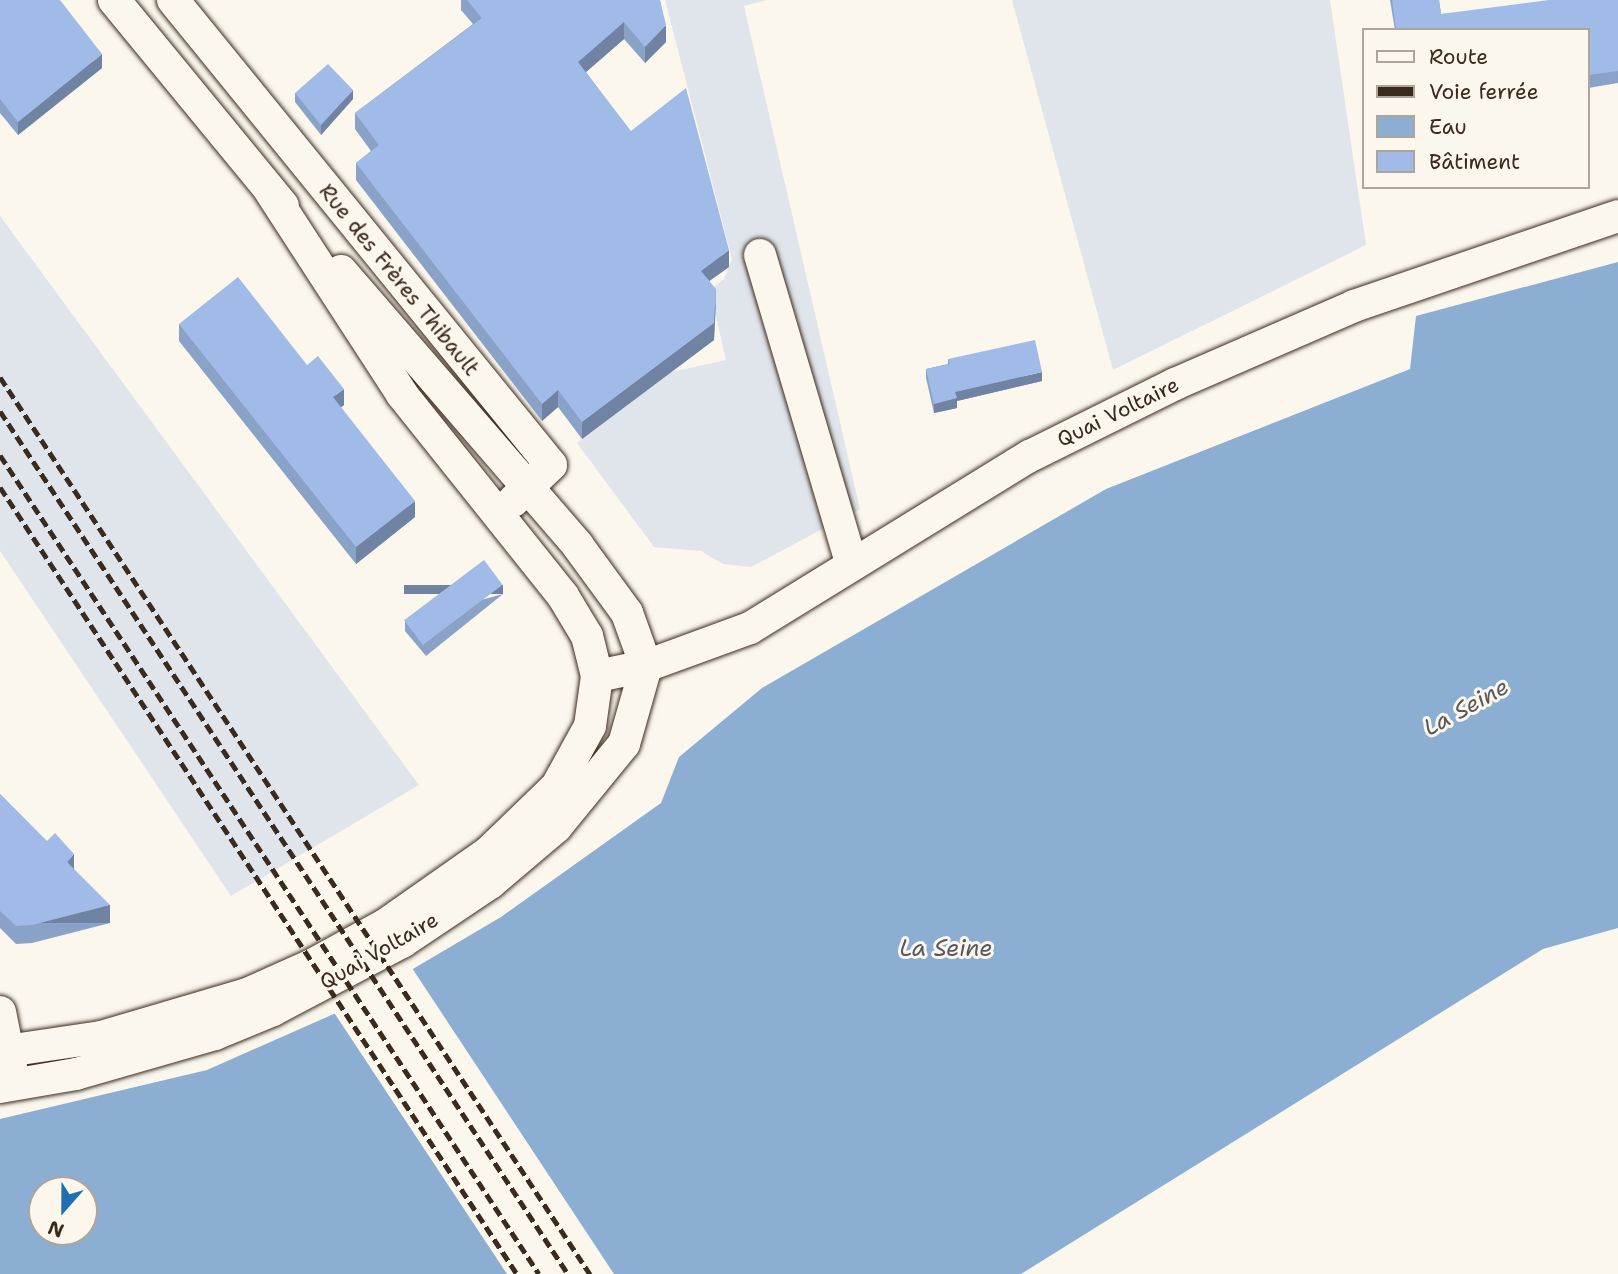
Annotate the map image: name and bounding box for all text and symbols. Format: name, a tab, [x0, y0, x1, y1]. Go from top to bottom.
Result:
legend	[1362, 28, 1590, 189]
text: Route	[1429, 43, 1488, 71]
text: Voie ferrée	[1429, 78, 1539, 106]
text: Eau	[1429, 113, 1467, 141]
text: Bâtiment	[1429, 148, 1520, 176]
street label: Rue des Frères Thibault	[314, 179, 484, 381]
street label: Quai Voltaire	[1053, 372, 1183, 452]
water label: La Seine	[1419, 672, 1513, 742]
street label: Quai Voltaire	[315, 907, 443, 995]
water label: La Seine	[900, 934, 992, 962]
north arrow	[28, 1176, 98, 1246]
text: N	[45, 1215, 68, 1244]

